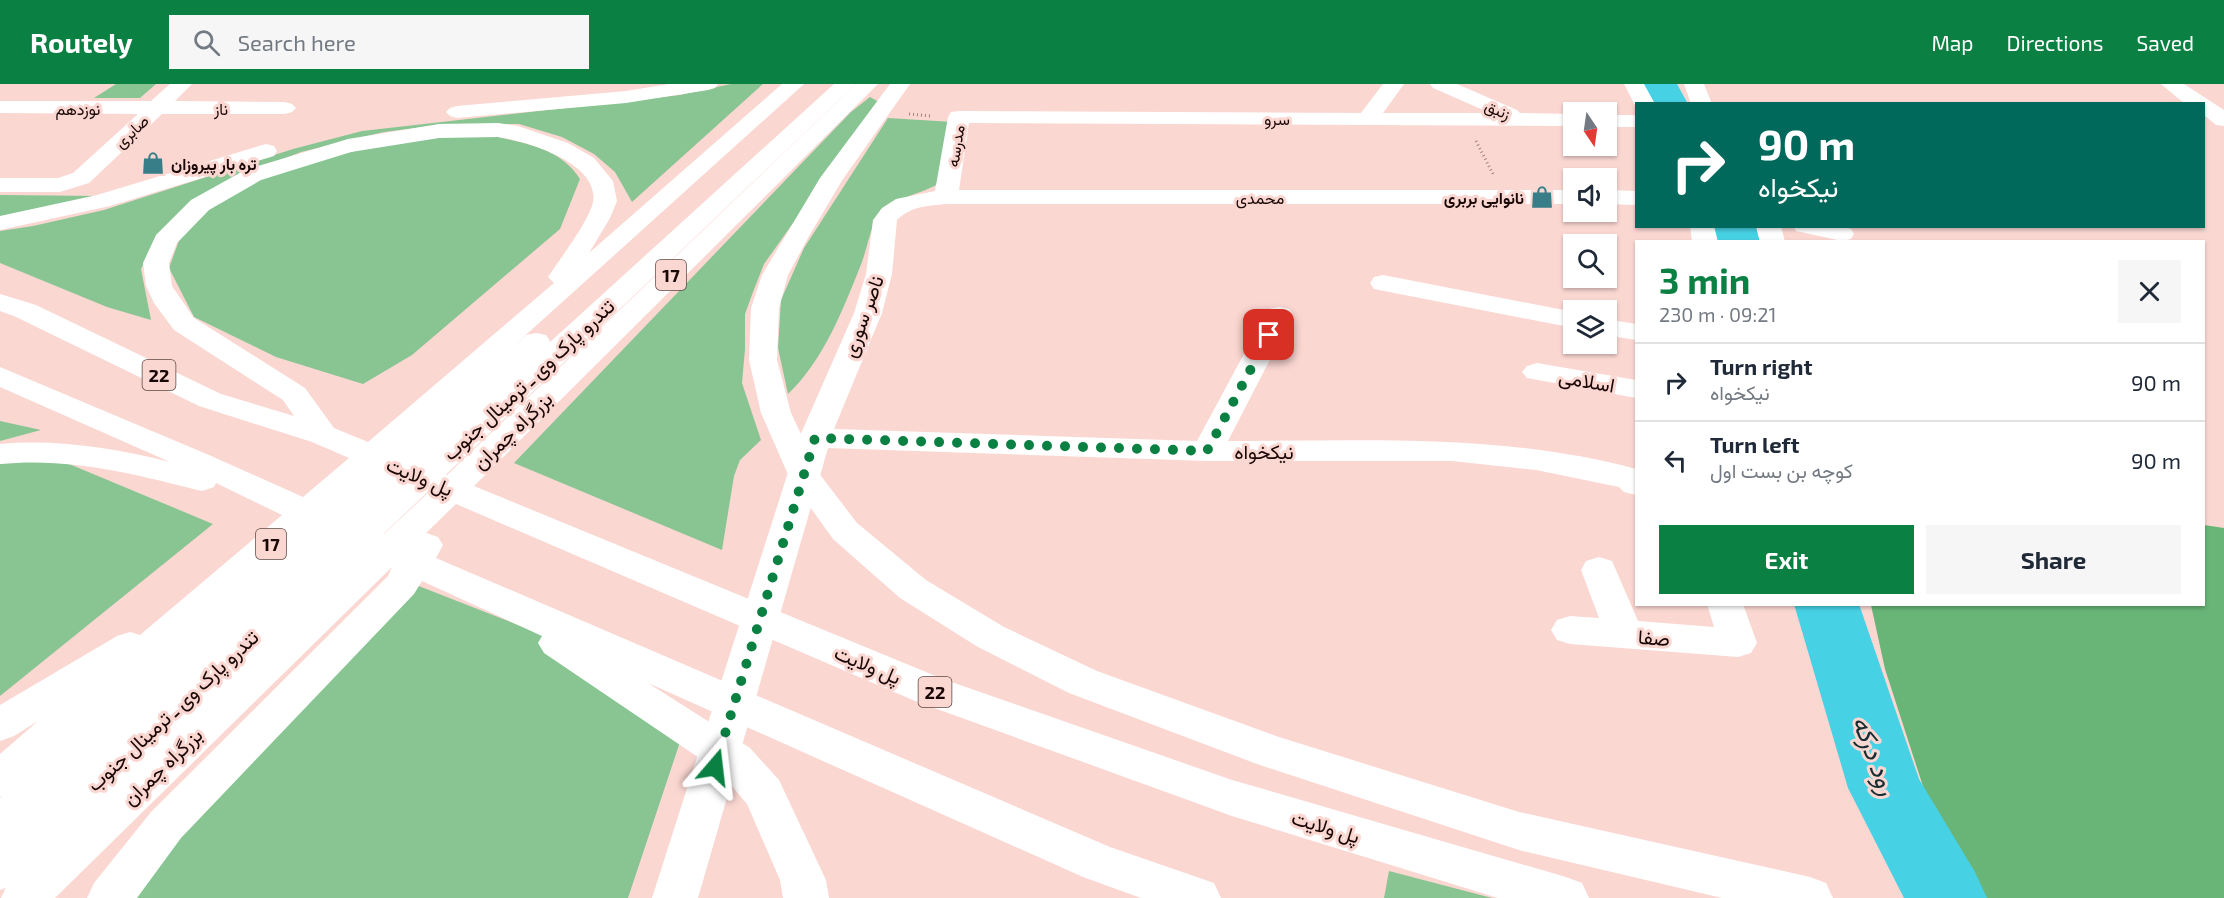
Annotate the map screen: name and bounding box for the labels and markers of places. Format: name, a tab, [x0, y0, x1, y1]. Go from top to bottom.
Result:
shop icon: تره بار پیروزان	[140, 150, 166, 176]
place label: تره بار پیروزان	[171, 154, 256, 176]
shop icon: نانوایی بربری	[1529, 184, 1555, 210]
place label: نانوایی بربری	[1444, 188, 1524, 209]
pin	[1243, 309, 1294, 360]

